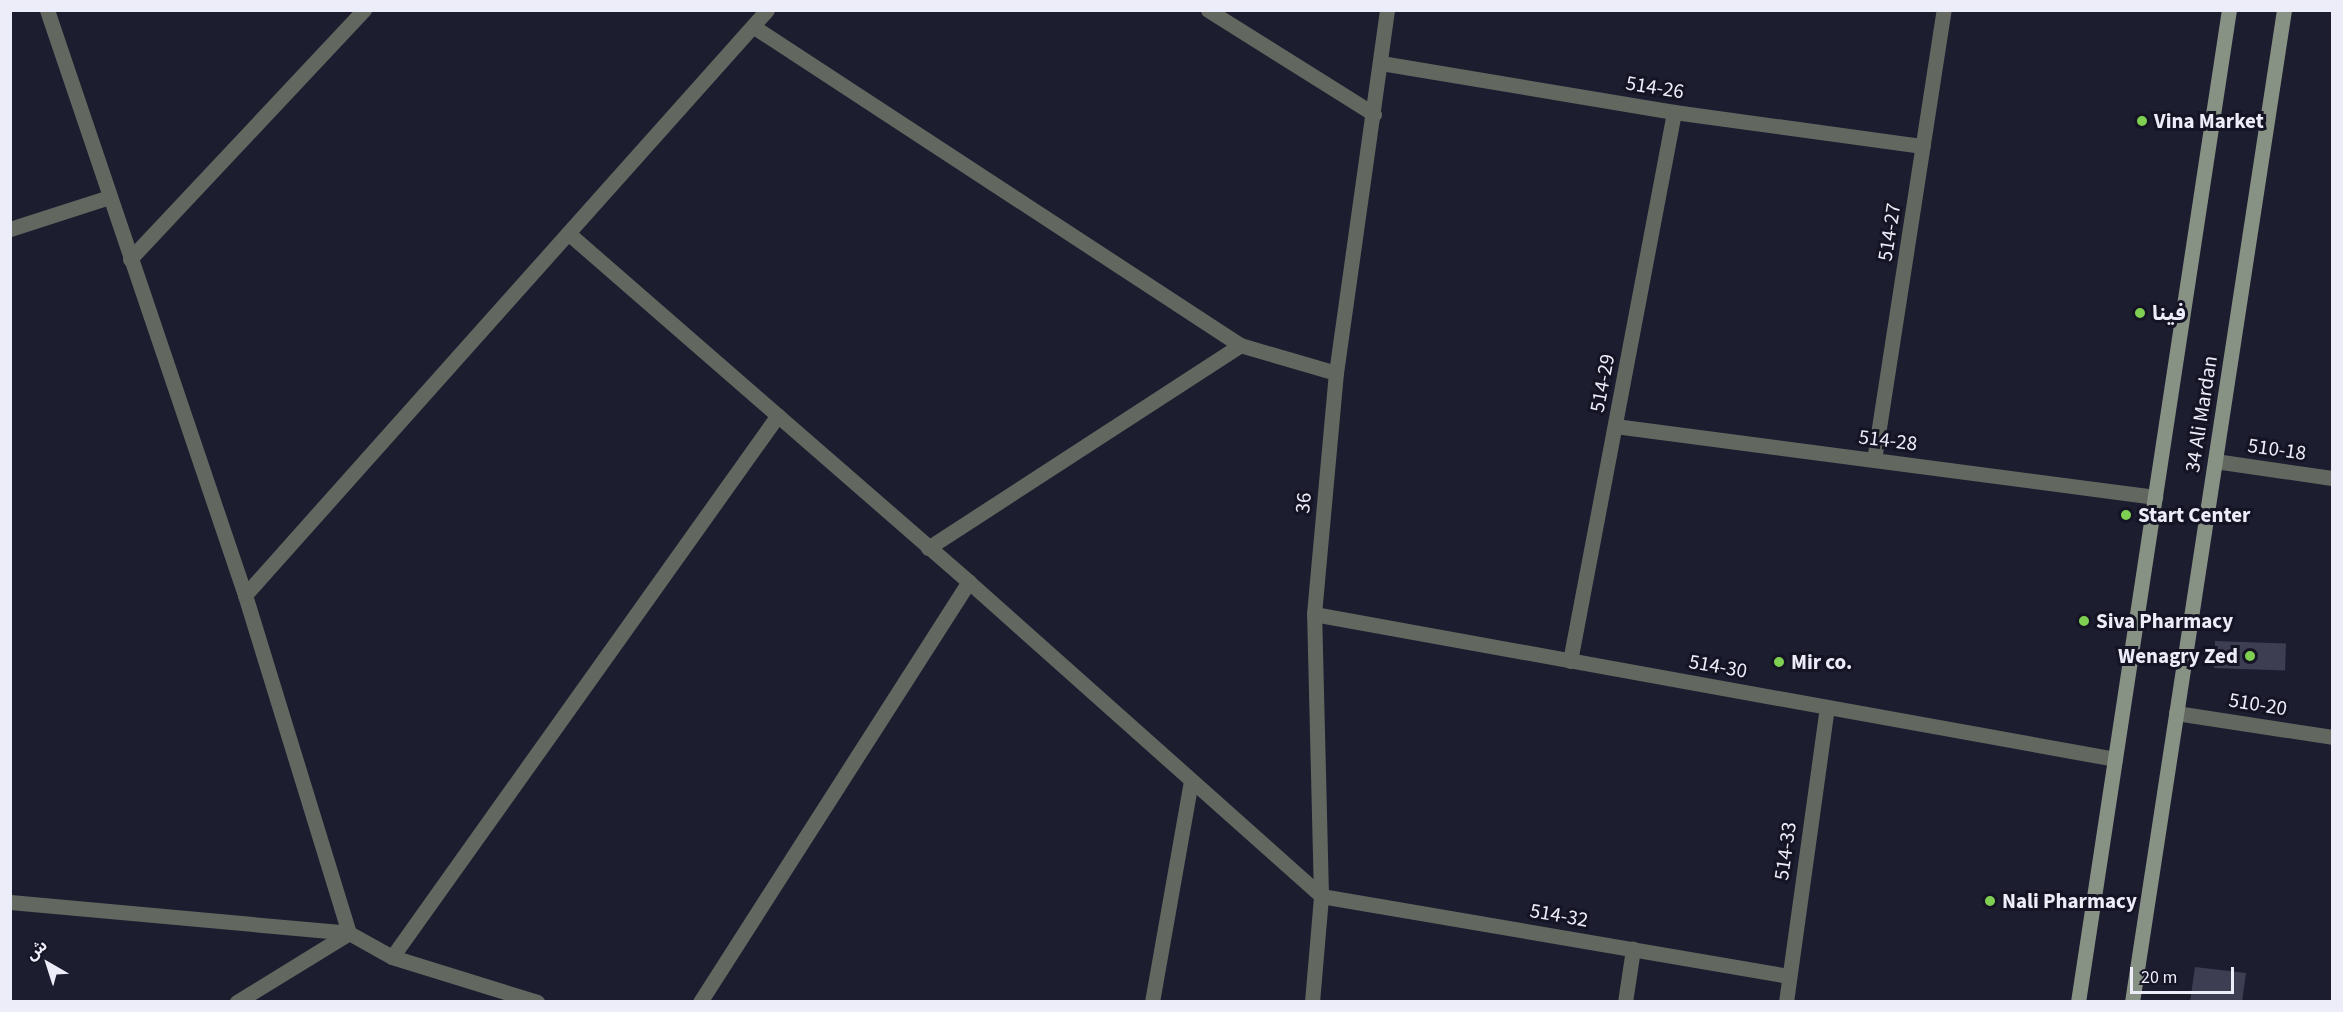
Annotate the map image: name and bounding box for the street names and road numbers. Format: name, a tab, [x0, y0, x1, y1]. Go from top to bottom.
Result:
street label: 514-26	[1624, 70, 1686, 104]
street label: 514-27	[1872, 201, 1906, 263]
street label: 514-29	[1584, 352, 1620, 414]
street label: 34 Ali Mardan	[2179, 354, 2223, 474]
street label: 514-28	[1857, 424, 1919, 456]
street label: 510-18	[2246, 432, 2308, 466]
street label: 36	[1290, 492, 1316, 514]
street label: 514-30	[1687, 648, 1749, 684]
street label: 510-20	[2227, 687, 2289, 721]
street label: 514-33	[1768, 820, 1802, 882]
street label: 514-32	[1528, 897, 1590, 933]

